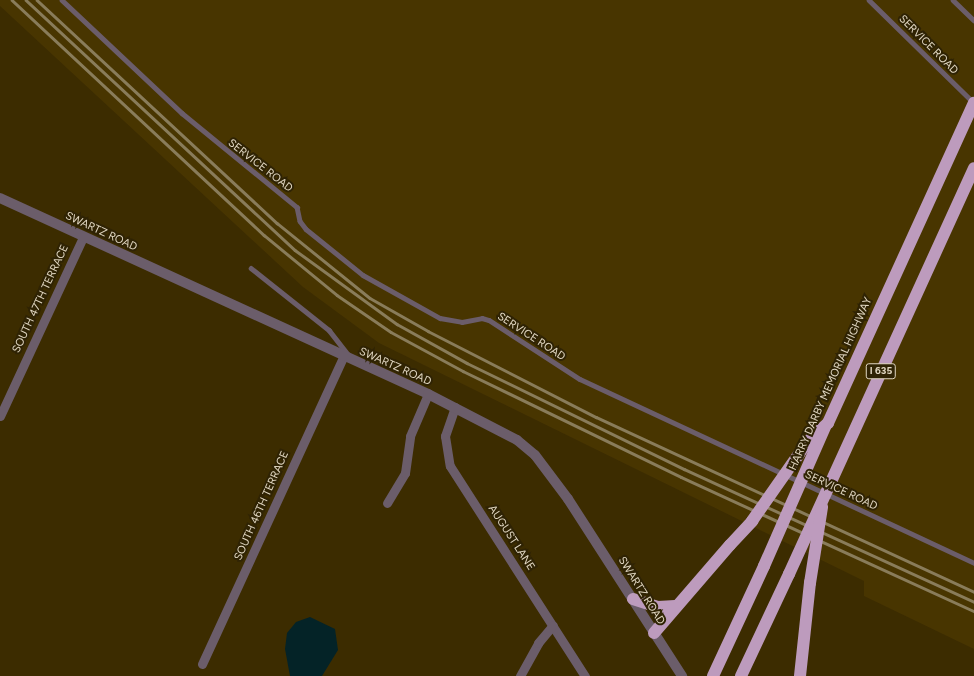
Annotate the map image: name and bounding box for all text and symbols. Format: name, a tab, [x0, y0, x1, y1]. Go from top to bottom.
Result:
street label: SERVICE ROAD	[896, 13, 960, 77]
street label: SERVICE ROAD	[225, 137, 295, 195]
street label: SWARTZ ROAD	[63, 210, 139, 254]
street label: SOUTH 47TH TERRACE	[10, 243, 72, 355]
street label: HARRY DARBY MEMORIAL HIGHWAY	[787, 295, 875, 473]
street label: SERVICE ROAD	[495, 310, 567, 364]
street label: SWARTZ ROAD	[357, 345, 433, 389]
road number: I 635	[865, 363, 897, 379]
street label: SOUTH 46TH TERRACE	[232, 449, 292, 563]
street label: SERVICE ROAD	[803, 468, 879, 514]
street label: AUGUST LANE	[485, 503, 537, 573]
street label: SWARTZ ROAD	[615, 555, 667, 627]

